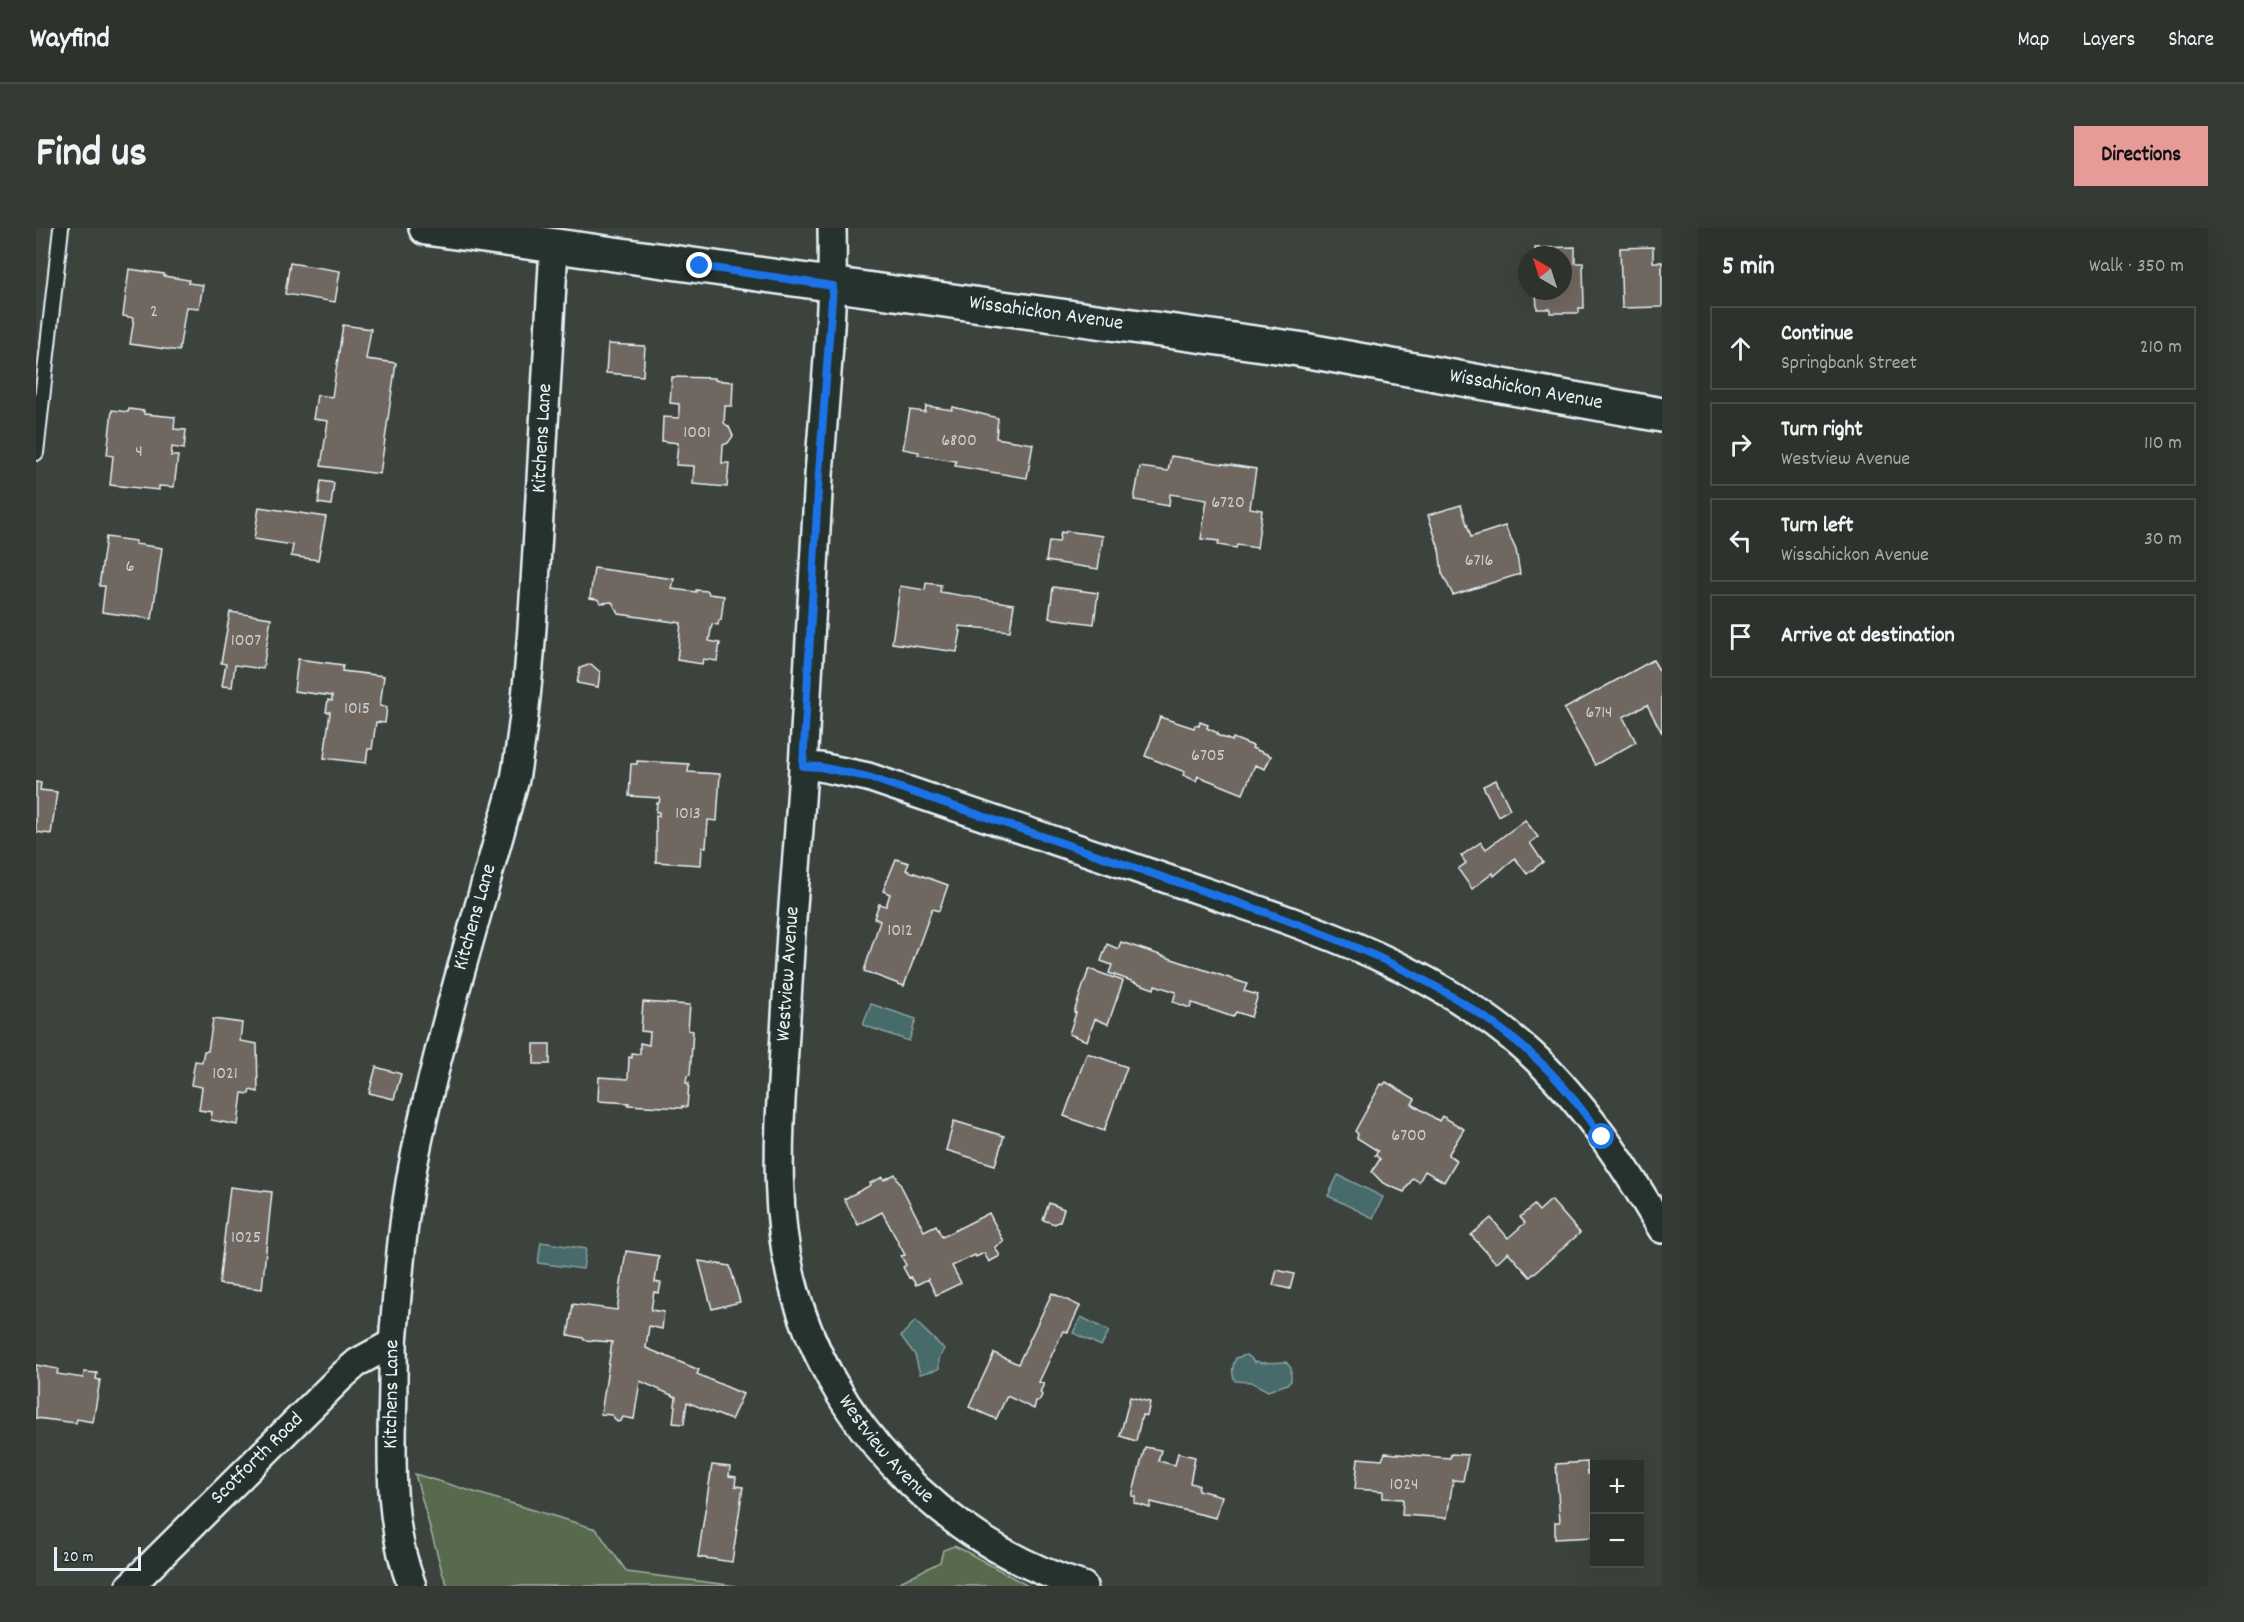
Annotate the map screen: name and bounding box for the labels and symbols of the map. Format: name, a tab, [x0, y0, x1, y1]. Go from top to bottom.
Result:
north arrow	[1518, 246, 1572, 300]
route end	[686, 252, 712, 278]
street label: Wissahickon Avenue	[967, 289, 1125, 340]
house number: 2	[150, 300, 158, 325]
street label: Wissahickon Avenue	[1447, 362, 1605, 419]
street label: Kitchens Lane	[525, 383, 561, 494]
house number: 1001	[683, 421, 711, 446]
house number: 6800	[941, 429, 977, 454]
house number: 4	[135, 440, 143, 465]
house number: 6720	[1211, 491, 1245, 516]
house number: 6716	[1465, 549, 1493, 574]
house number: 6	[126, 555, 134, 580]
house number: 1007	[231, 629, 261, 654]
house number: 1015	[344, 697, 370, 722]
house number: 6714	[1585, 701, 1613, 726]
house number: 6705	[1191, 744, 1225, 769]
house number: 1013	[675, 802, 701, 827]
street label: Kitchens Lane	[447, 861, 505, 974]
street label: Westview Avenue	[769, 905, 809, 1043]
house number: 1012	[887, 919, 913, 944]
house number: 1021	[212, 1062, 238, 1087]
route start	[1588, 1123, 1614, 1149]
house number: 6700	[1391, 1124, 1427, 1149]
house number: 1025	[231, 1226, 261, 1251]
street label: Kitchens Lane	[377, 1339, 408, 1449]
street label: Westview Avenue	[830, 1390, 940, 1512]
street label: Scotforth Road	[204, 1406, 311, 1513]
house number: 1024	[1389, 1473, 1419, 1498]
scale bar	[54, 1544, 141, 1572]

